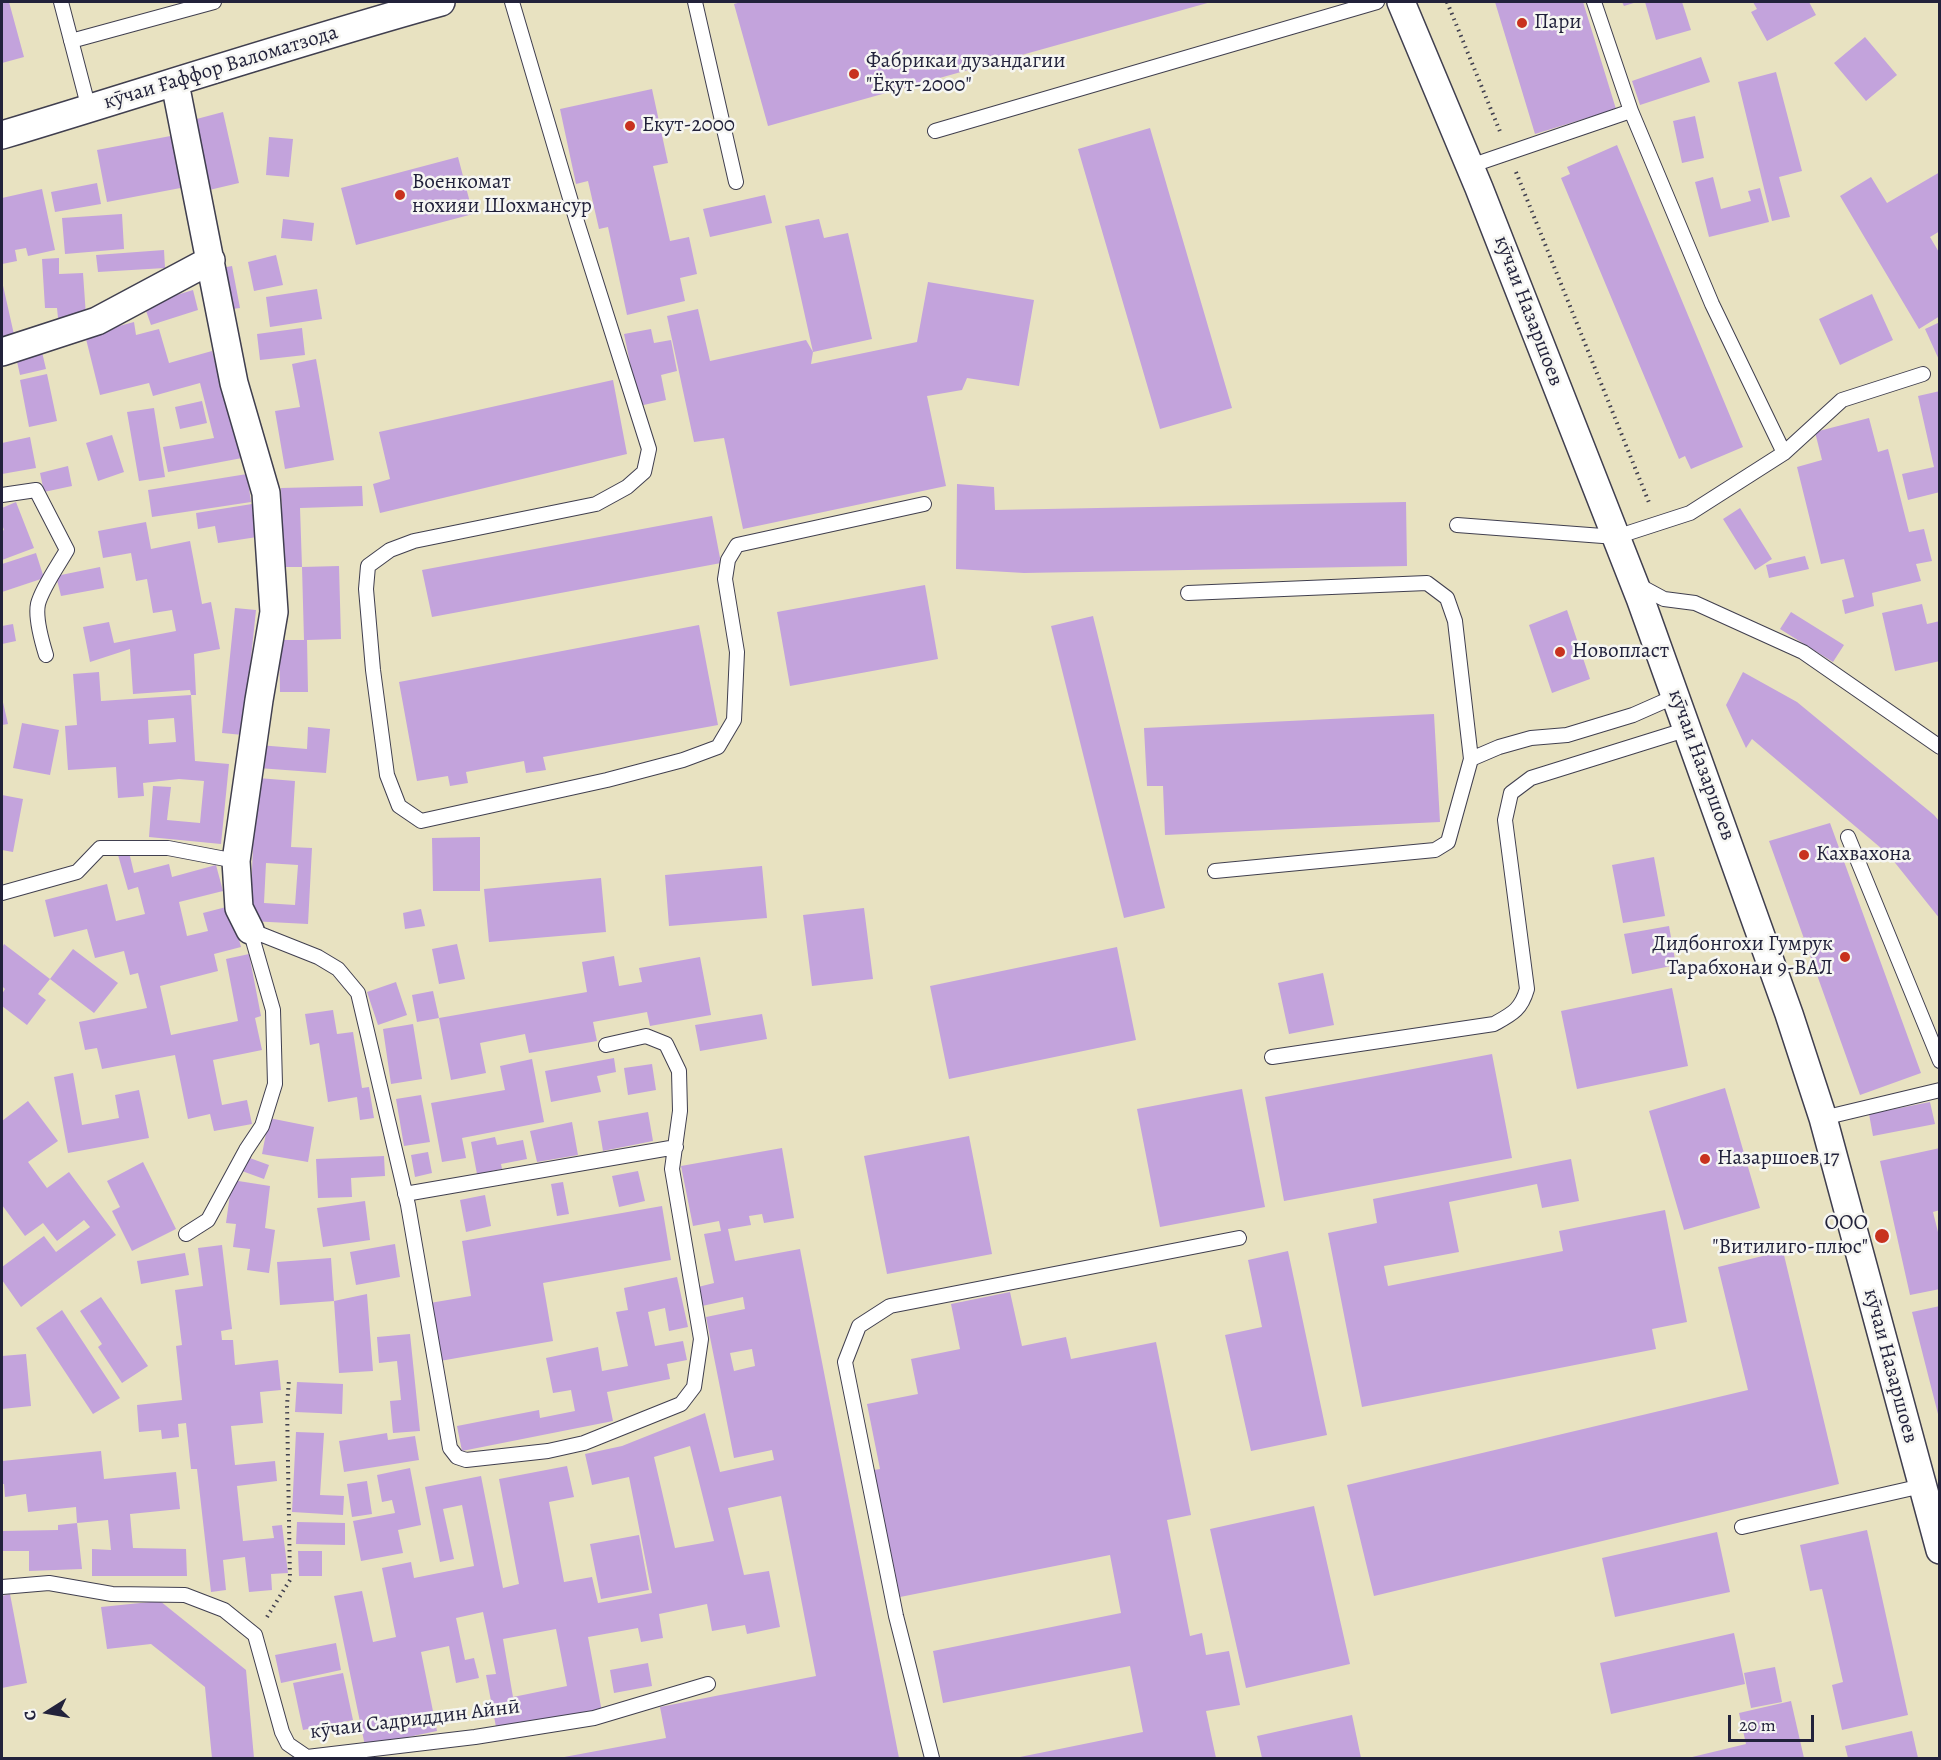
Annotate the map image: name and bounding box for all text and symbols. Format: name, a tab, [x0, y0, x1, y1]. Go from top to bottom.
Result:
place label: Пари	[1534, 10, 1582, 36]
marker: Пари	[1515, 16, 1529, 30]
street label: кӯчаи Ғаффор Валоматзода	[101, 20, 341, 116]
place label: Фабрикаи дузандагии "Ёқут-2000"	[866, 49, 1066, 99]
marker: Фабрикаи дузандагии "Ёқут-2000"	[847, 67, 861, 81]
place label: Екут-2000	[642, 113, 735, 139]
marker: Екут-2000	[623, 119, 637, 133]
place label: Военкомат нохияи Шохмансур	[412, 170, 592, 220]
marker: Военкомат нохияи Шохмансур	[393, 188, 407, 202]
street label: кӯчаи Назаршоев	[1488, 232, 1568, 390]
place label: Новопласт	[1572, 639, 1669, 665]
marker: Новопласт	[1553, 645, 1567, 659]
street label: кӯчаи Назаршоев	[1662, 686, 1740, 844]
place label: Кахвахона	[1816, 842, 1911, 868]
marker: Кахвахона	[1797, 848, 1811, 862]
place label: Дидбонгохи Гумрук Тарабхонаи 9-ВАЛ	[1652, 932, 1833, 982]
marker: Дидбонгохи Гумрук Тарабхонаи 9-ВАЛ	[1838, 950, 1852, 964]
place label: Назаршоев 17	[1717, 1146, 1839, 1172]
marker: Назаршоев 17	[1698, 1152, 1712, 1166]
place label: ООО "Витилиго-плюс"	[1712, 1211, 1868, 1261]
marker: ООО "Витилиго-плюс"	[1873, 1227, 1891, 1245]
street label: кӯчаи Назаршоев	[1857, 1286, 1923, 1446]
north arrow	[18, 1682, 78, 1742]
street label: кӯчаи Садриддин Айнӣ	[309, 1695, 521, 1745]
scale bar	[1731, 1703, 1816, 1741]
text: С	[19, 1709, 42, 1722]
text: 20 m	[1739, 1713, 1776, 1737]

